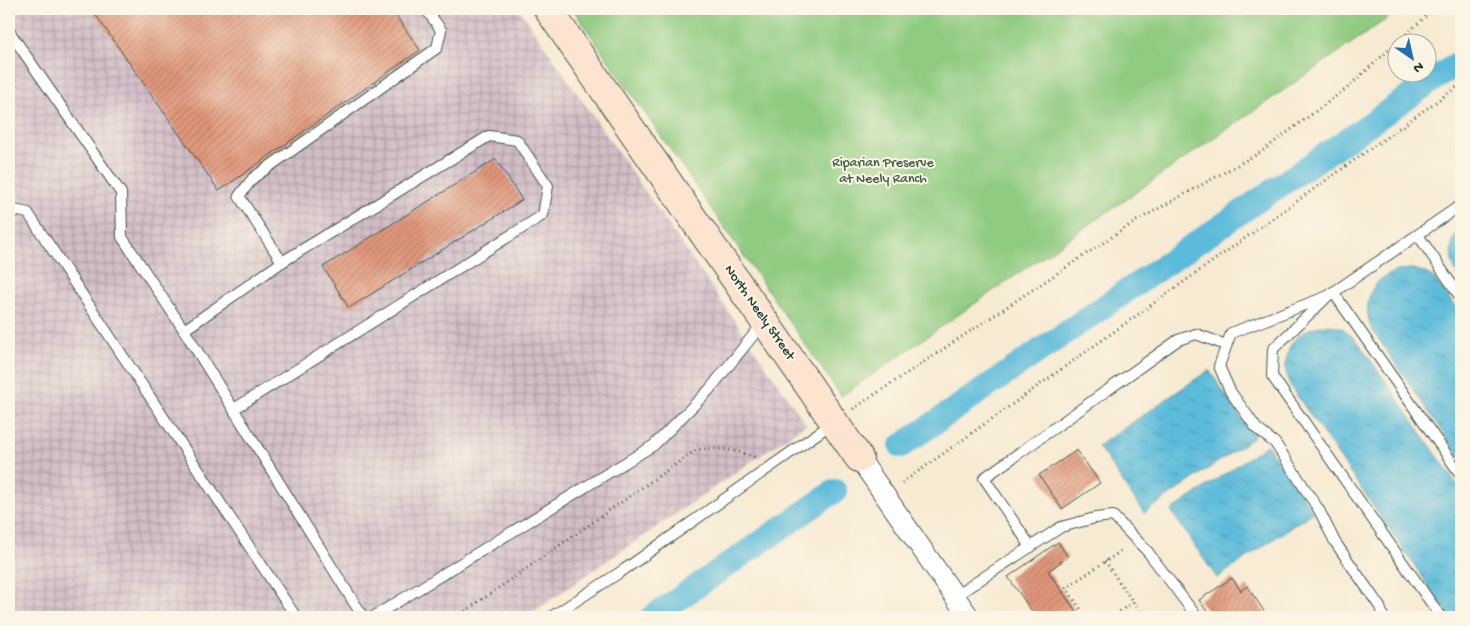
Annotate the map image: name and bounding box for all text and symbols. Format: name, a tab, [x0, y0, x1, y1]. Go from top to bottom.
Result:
north arrow	[1388, 32, 1438, 82]
text: N	[1409, 57, 1426, 76]
park label: Riparian Preserve at Neely Ranch	[832, 155, 934, 188]
street label: North Neely Street	[720, 262, 799, 365]

